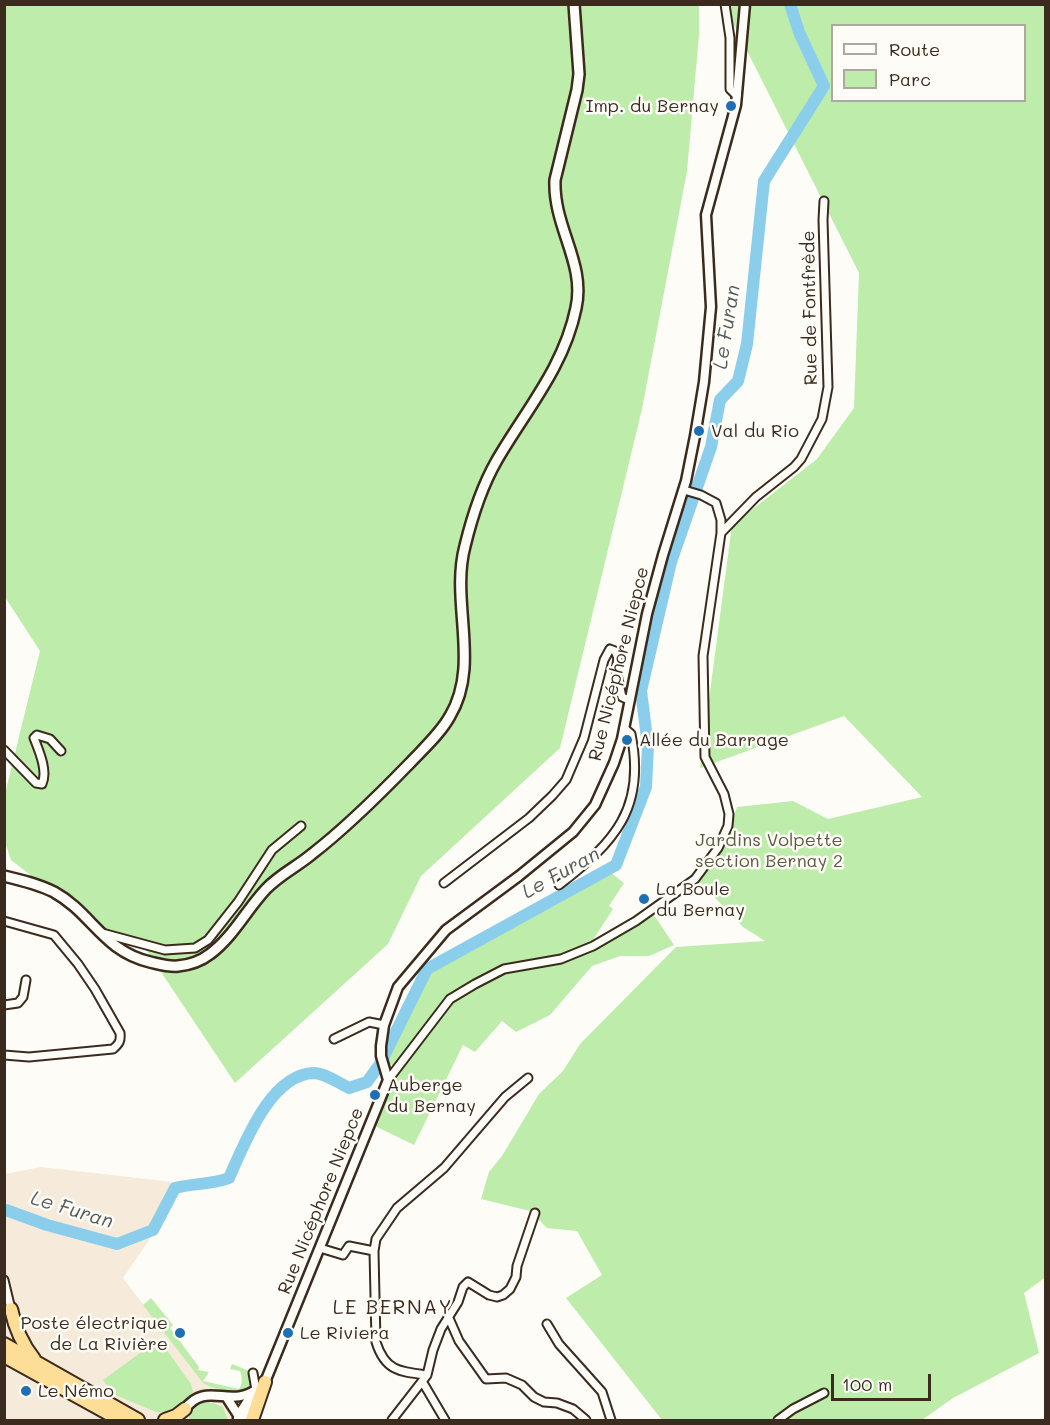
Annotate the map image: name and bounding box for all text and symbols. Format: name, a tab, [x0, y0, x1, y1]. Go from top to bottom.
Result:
legend	[831, 24, 1026, 102]
text: Route	[889, 37, 940, 61]
text: Parc	[889, 67, 931, 91]
place label: Imp. du Bernay	[586, 95, 719, 117]
marker: Imp. du Bernay	[724, 99, 738, 113]
street label: Rue de Fontfrède	[798, 230, 822, 386]
water label: Le Furan	[708, 283, 746, 371]
place label: Val du Rio	[711, 420, 799, 442]
marker: Val du Rio	[692, 424, 706, 438]
street label: Rue Nicéphore Niepce	[584, 565, 654, 763]
place label: Allée du Barrage	[639, 729, 789, 751]
marker: Allée du Barrage	[620, 733, 634, 747]
park label: Jardins Volpette section Bernay 2	[695, 829, 843, 872]
water label: Le Furan	[518, 842, 604, 904]
place label: La Boule du Bernay	[656, 878, 745, 920]
marker: La Boule du Bernay	[637, 892, 651, 906]
place label: Auberge du Bernay	[387, 1074, 476, 1116]
marker: Auberge du Bernay	[368, 1088, 382, 1102]
street label: Rue Nicéphore Niepce	[274, 1104, 368, 1298]
water label: Le Furan	[28, 1186, 116, 1234]
district label: LE BERNAY	[333, 1296, 453, 1320]
place label: Poste électrique de La Rivière	[20, 1312, 168, 1354]
place label: Le Riviera	[300, 1322, 390, 1344]
marker: Poste électrique de La Rivière	[173, 1326, 187, 1340]
marker: Le Riviera	[281, 1326, 295, 1340]
scale bar	[834, 1362, 934, 1400]
text: 100 m	[842, 1372, 892, 1396]
place label: Le Némo	[38, 1380, 114, 1402]
marker: Le Némo	[19, 1384, 33, 1398]

